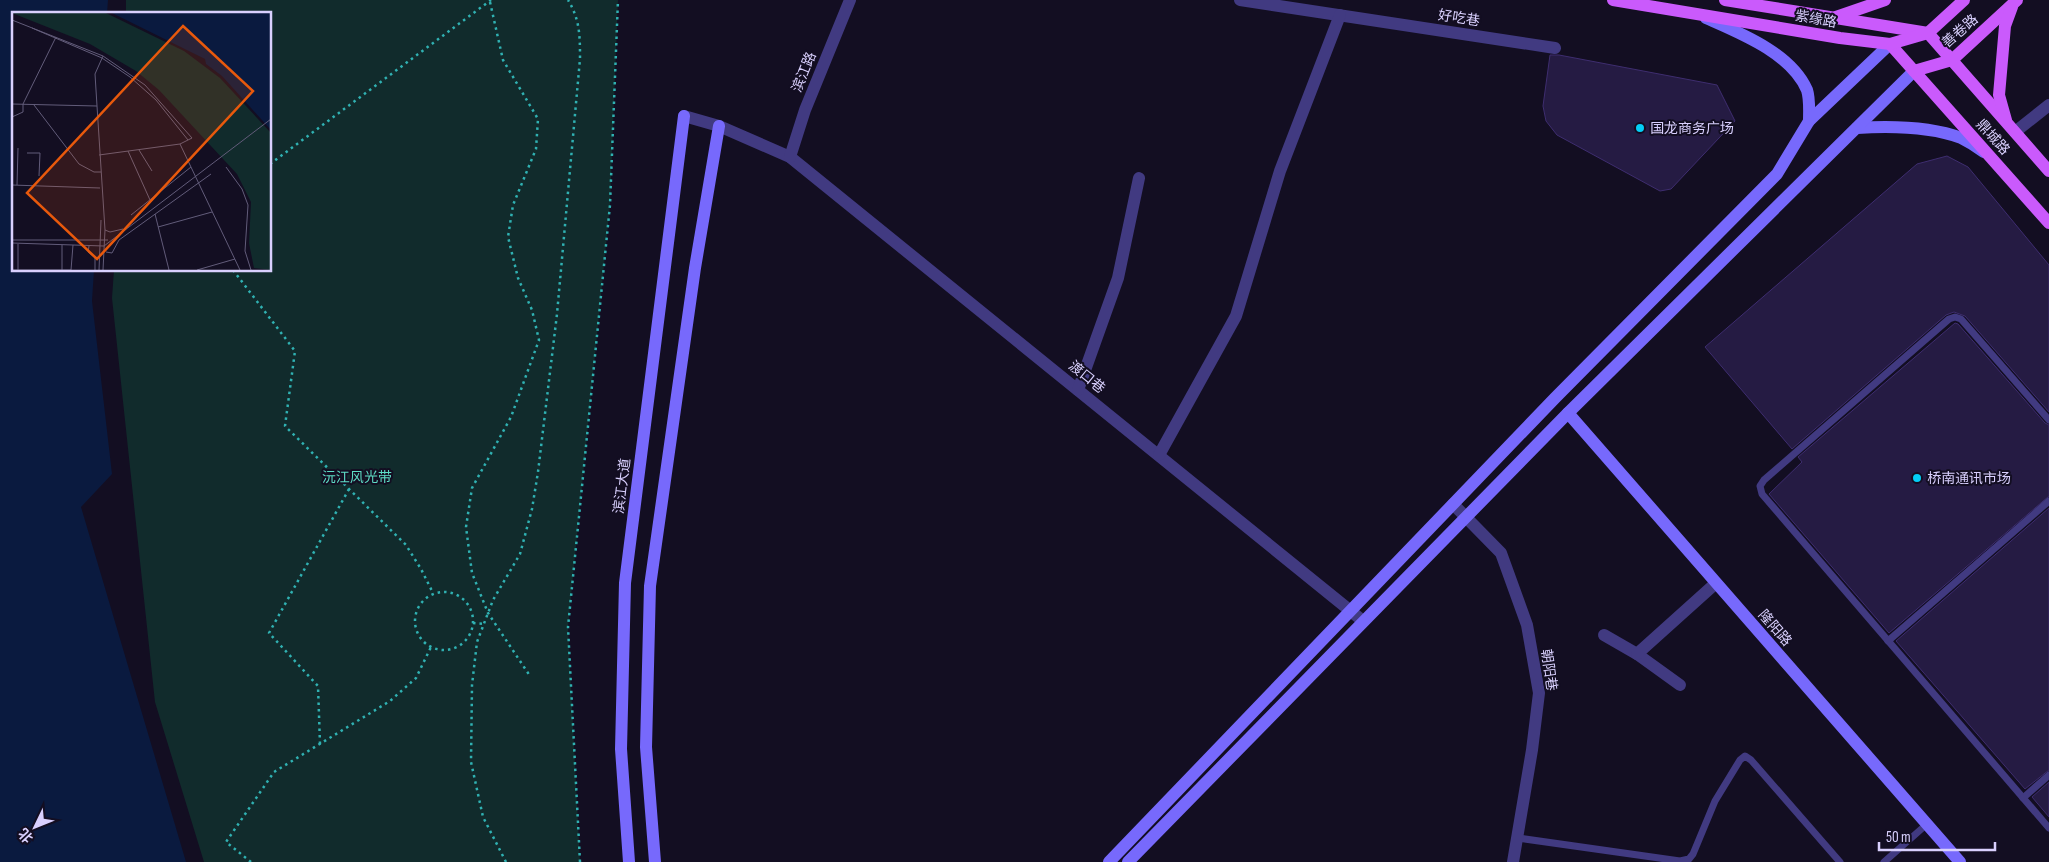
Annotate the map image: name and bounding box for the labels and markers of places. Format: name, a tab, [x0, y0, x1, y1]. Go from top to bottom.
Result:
place label: 国龙商务广场	[1650, 120, 1734, 137]
marker: 国龙商务广场	[1634, 122, 1646, 134]
place label: 桥南通讯市场	[1927, 470, 2011, 487]
marker: 桥南通讯市场	[1911, 472, 1923, 484]

